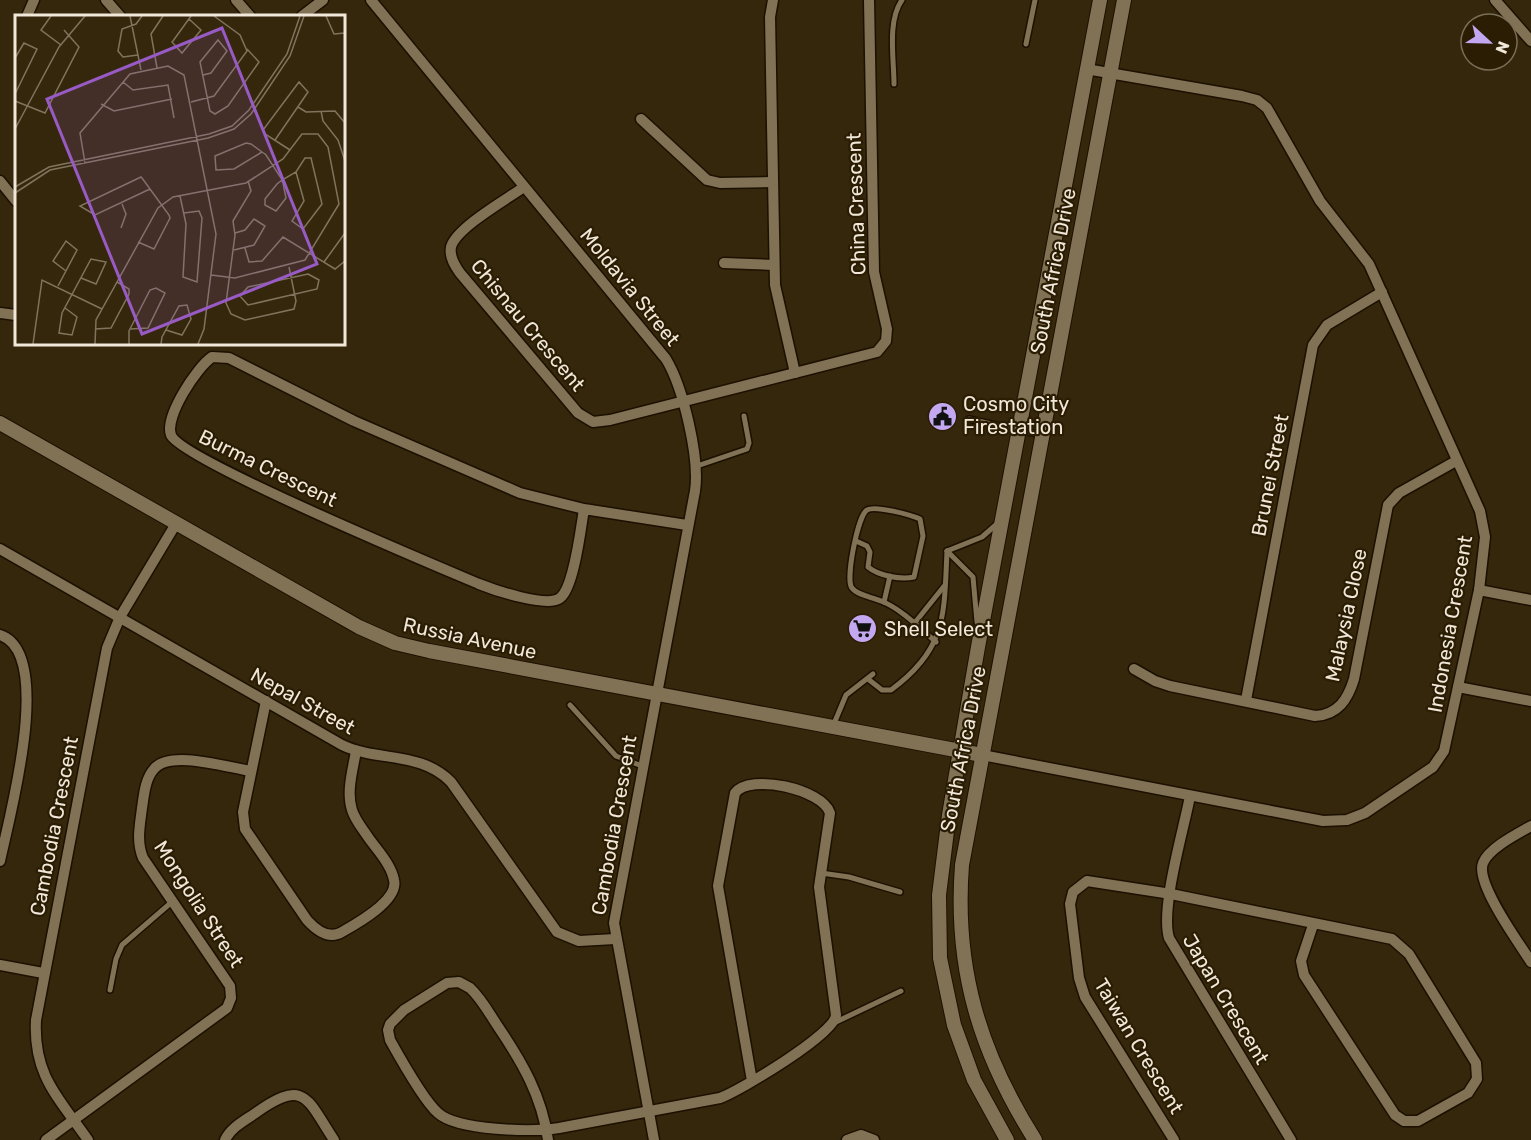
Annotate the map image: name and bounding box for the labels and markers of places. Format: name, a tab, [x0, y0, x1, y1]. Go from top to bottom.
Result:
place label: Cosmo City Firestation	[963, 392, 1069, 439]
public building icon: Cosmo City Firestation	[926, 400, 958, 432]
supermarket icon: Shell Select	[847, 613, 879, 645]
place label: Shell Select	[884, 617, 993, 641]

